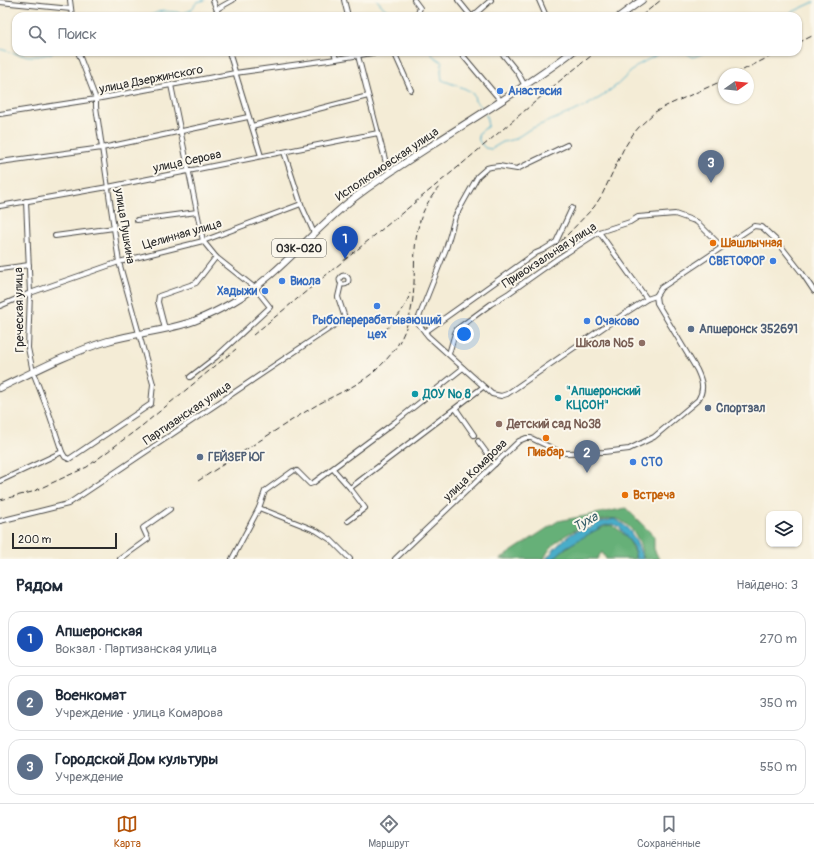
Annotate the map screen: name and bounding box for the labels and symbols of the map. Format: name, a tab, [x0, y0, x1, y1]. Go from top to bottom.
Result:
street label: улица Дзержинского	[97, 62, 205, 97]
north arrow	[718, 68, 754, 104]
place label: Анастасия	[508, 84, 562, 99]
marker: Анастасия	[495, 86, 505, 96]
street label: Исполкомовская улица	[333, 124, 442, 204]
street label: улица Серова	[151, 147, 223, 176]
pin: 3	[698, 150, 724, 183]
street label: улица Пушкина	[111, 186, 138, 265]
street label: Целинная улица	[141, 216, 224, 253]
street label: Привокзальная улица	[499, 219, 600, 292]
pin: 1	[332, 226, 358, 259]
place label: Шашлычная	[720, 236, 783, 251]
marker: Шашлычная	[708, 238, 718, 248]
road number: 03К-020	[272, 239, 326, 257]
place label: СВЕТОФОР	[709, 254, 766, 269]
marker: СВЕТОФОР	[768, 256, 778, 266]
street label: Греческая улица	[11, 267, 28, 353]
place label: Виола	[290, 274, 321, 289]
marker: Виола	[277, 276, 287, 286]
place label: Хадыжи	[217, 284, 258, 299]
marker: Хадыжи	[260, 286, 270, 296]
marker: Рыбоперерабатывающий цех	[372, 301, 382, 311]
place label: Рыбоперерабатывающий цех	[312, 313, 442, 342]
place label: Очаково	[595, 314, 640, 329]
marker: Очаково	[582, 316, 592, 326]
place label: Апшеронск 352691	[699, 322, 798, 337]
your location	[454, 324, 474, 344]
marker: Апшеронск 352691	[686, 324, 696, 334]
place label: Школа №5	[575, 336, 634, 351]
marker: Школа №5	[637, 338, 647, 348]
street label: Партизанская улица	[140, 378, 235, 448]
place label: "Апшеронский КЦСОН"	[566, 384, 641, 413]
place label: ДОУ № 8	[422, 387, 471, 402]
marker: ДОУ № 8	[410, 389, 420, 399]
marker: "Апшеронский КЦСОН"	[553, 393, 563, 403]
place label: Спортзал	[716, 401, 765, 416]
marker: Спортзал	[703, 403, 713, 413]
place label: Детский сад №38	[506, 417, 601, 432]
marker: Детский сад №38	[494, 419, 504, 429]
marker: Пивбар	[541, 433, 551, 443]
street label: улица Комарова	[440, 436, 511, 505]
pin: 2	[574, 440, 600, 473]
place label: Пивбар	[528, 445, 565, 460]
place label: ГЕЙЗЕР ЮГ	[208, 449, 266, 465]
marker: ГЕЙЗЕР ЮГ	[195, 452, 205, 462]
place label: СТО	[641, 455, 663, 470]
marker: СТО	[628, 457, 638, 467]
place label: Встреча	[633, 488, 675, 503]
marker: Встреча	[620, 490, 630, 500]
water label: Туха	[571, 508, 601, 535]
scale bar	[12, 531, 117, 550]

